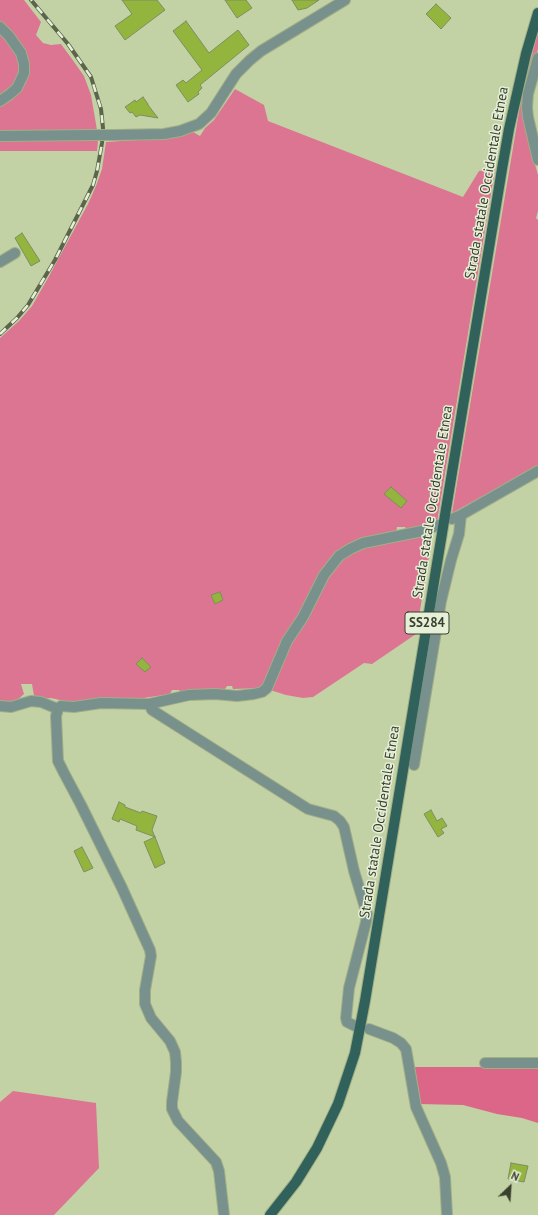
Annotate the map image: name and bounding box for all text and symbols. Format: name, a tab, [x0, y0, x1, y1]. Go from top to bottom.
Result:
street label: Strada statale Occidentale Etnea	[462, 86, 512, 280]
street label: Strada statale Occidentale Etnea	[409, 404, 457, 600]
road number: SS284	[405, 612, 449, 634]
street label: Strada statale Occidentale Etnea	[356, 724, 404, 920]
north arrow	[490, 1167, 530, 1207]
text: N	[509, 1168, 521, 1184]

